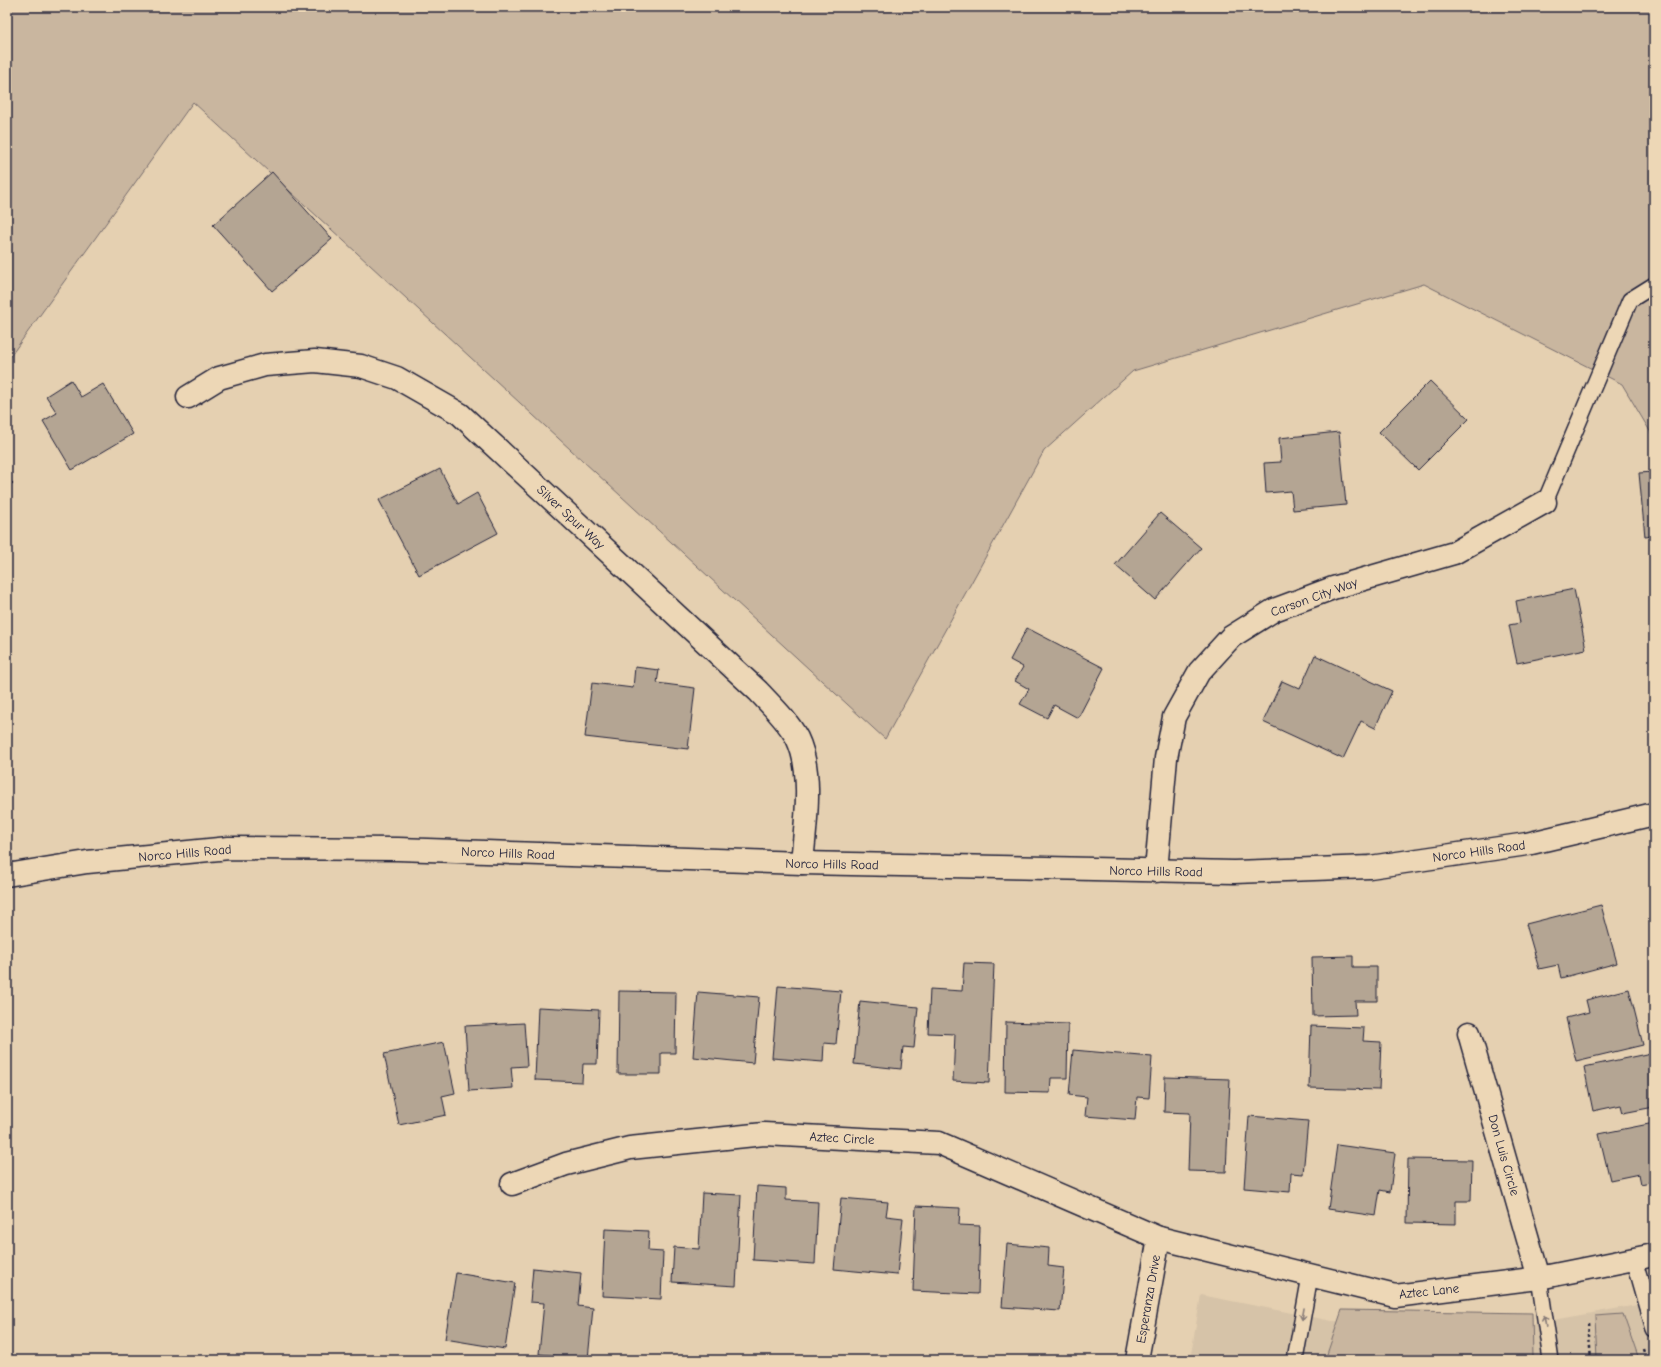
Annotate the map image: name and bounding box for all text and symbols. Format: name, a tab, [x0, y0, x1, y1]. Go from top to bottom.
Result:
street label: Silver Spur Way	[534, 482, 608, 552]
street label: Carson City Way	[1269, 574, 1360, 620]
street label: Norco Hills Road	[1432, 837, 1526, 865]
street label: Norco Hills Road	[138, 841, 232, 865]
street label: Norco Hills Road	[461, 844, 555, 862]
street label: Norco Hills Road	[785, 856, 879, 872]
street label: Norco Hills Road	[1109, 863, 1203, 879]
street label: Don Luis Circle	[1485, 1113, 1523, 1198]
street label: Aztec Circle	[809, 1129, 875, 1147]
street label: Esperanza Drive	[1133, 1253, 1163, 1345]
street label: Aztec Lane	[1398, 1280, 1460, 1302]
one-way arrow	[1299, 1307, 1307, 1320]
one-way arrow	[1541, 1315, 1549, 1328]

